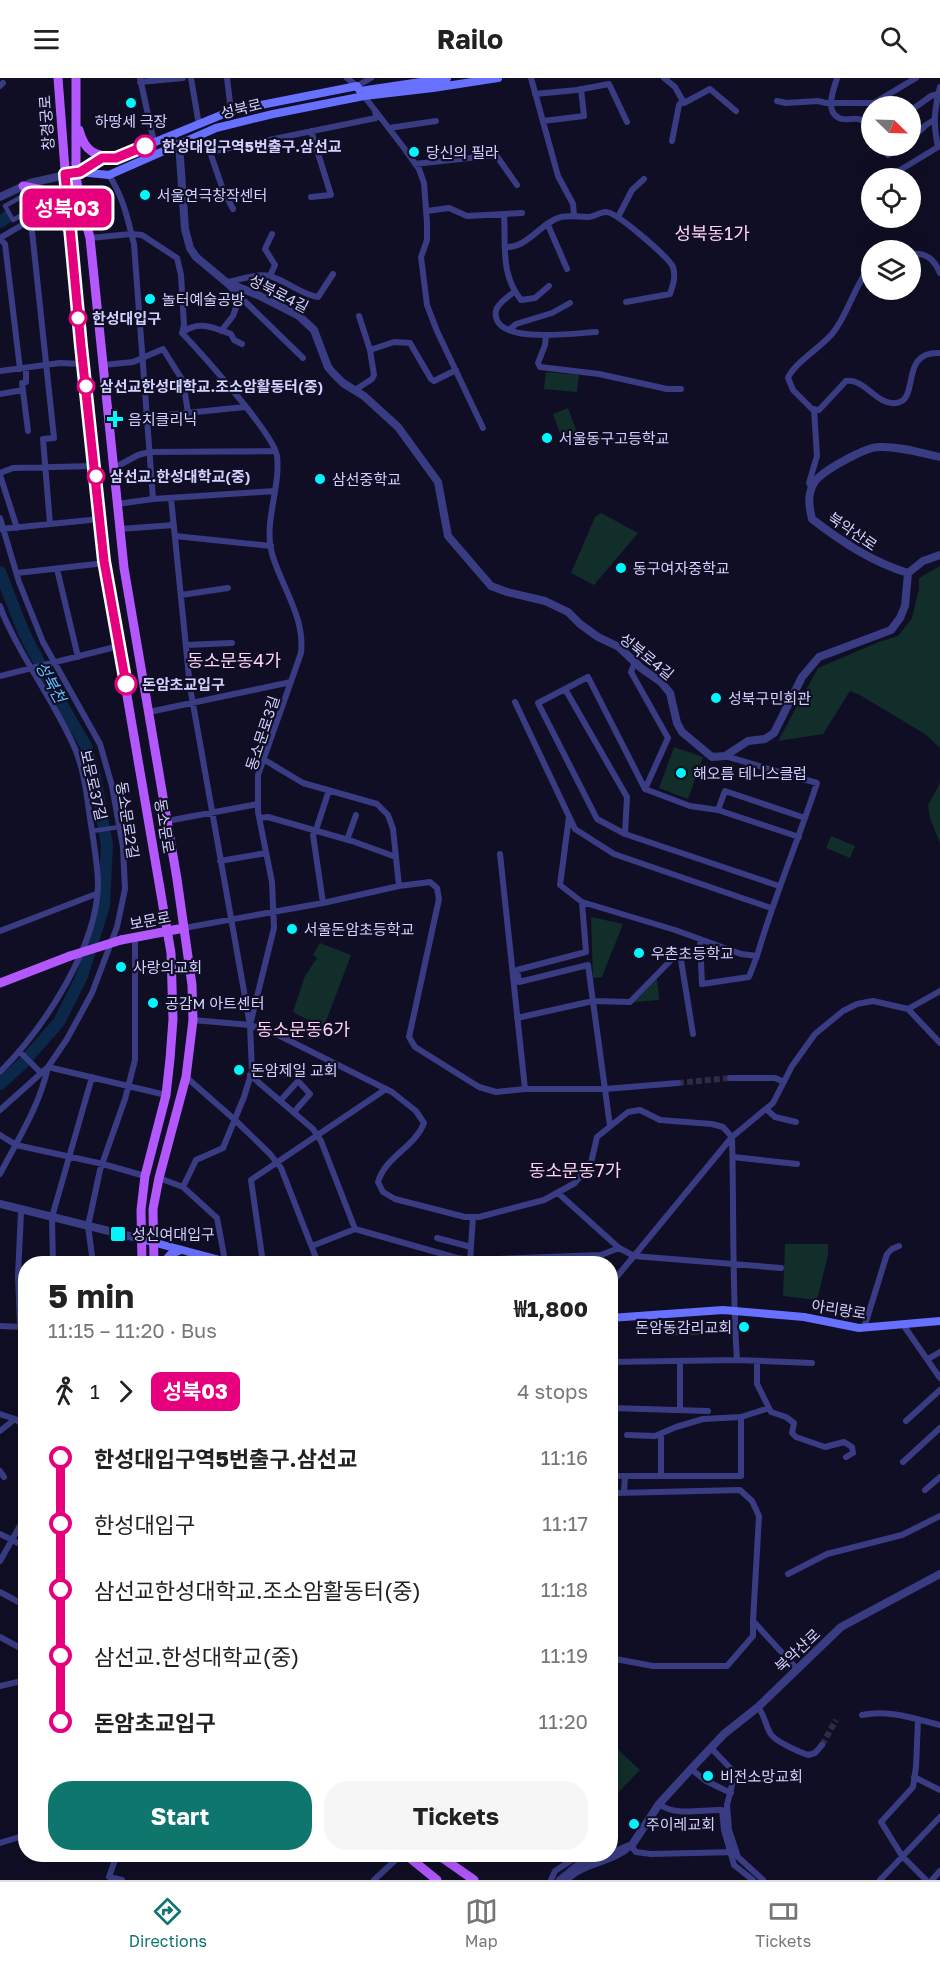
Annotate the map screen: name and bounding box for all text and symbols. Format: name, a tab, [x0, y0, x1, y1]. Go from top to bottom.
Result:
icon: menu	[30, 23, 63, 56]
text: Railo	[437, 23, 503, 55]
icon: search	[877, 23, 910, 56]
street label: 성북로	[219, 94, 263, 122]
street label: 창경궁로	[35, 95, 57, 151]
marker: 하땅세 극장	[124, 96, 138, 110]
north arrow	[861, 96, 921, 156]
map controls	[861, 96, 921, 300]
place label: 하땅세 극장	[95, 112, 168, 130]
marker: 한성대입구역5번출구.삼선교	[134, 135, 156, 157]
place label: 한성대입구역5번출구.삼선교	[162, 137, 342, 155]
place label: 당신의 필라	[426, 143, 499, 161]
marker: 당신의 필라	[407, 145, 421, 159]
button: locate	[861, 168, 921, 228]
place label: 서울연극창작센터	[157, 186, 267, 204]
line badge: 성북03	[25, 188, 109, 228]
marker: 서울연극창작센터	[138, 188, 152, 202]
text: 성북03	[34, 195, 100, 221]
district label: 성북동1가	[675, 222, 750, 244]
button: layers	[861, 240, 921, 300]
street label: 성북로4길	[246, 270, 312, 316]
place label: 놀터예술공방	[162, 290, 245, 308]
marker: 놀터예술공방	[143, 292, 157, 306]
marker: 한성대입구	[69, 309, 87, 327]
place label: 한성대입구	[92, 309, 161, 327]
marker: 삼선교한성대학교.조소암활동터(중)	[77, 377, 95, 395]
place label: 삼선교한성대학교.조소암활동터(중)	[100, 377, 323, 395]
marker: 음치클리닉	[106, 410, 124, 428]
place label: 음치클리닉	[128, 410, 197, 428]
place label: 서울동구고등학교	[559, 429, 669, 447]
marker: 서울동구고등학교	[540, 431, 554, 445]
marker: 삼선교.한성대학교(중)	[87, 467, 105, 485]
place label: 삼선교.한성대학교(중)	[110, 467, 250, 485]
place label: 삼선중학교	[332, 470, 401, 488]
marker: 삼선중학교	[313, 472, 327, 486]
street label: 북악산로	[825, 508, 881, 554]
place label: 동구여자중학교	[633, 559, 730, 577]
marker: 동구여자중학교	[614, 561, 628, 575]
street label: 성북로4길	[616, 629, 678, 683]
district label: 동소문동4가	[187, 649, 281, 671]
water label: 성북천	[32, 658, 72, 708]
marker: 돈암초교입구	[115, 673, 137, 695]
place label: 돈암초교입구	[142, 675, 225, 693]
place label: 성북구민회관	[728, 689, 811, 707]
marker: 성북구민회관	[709, 691, 723, 705]
street label: 동소문로3길	[241, 693, 283, 773]
street label: 보문로37길	[77, 748, 111, 822]
place label: 해오름 테니스클럽	[693, 764, 807, 782]
marker: 해오름 테니스클럽	[674, 766, 688, 780]
street label: 동소문로2길	[113, 780, 143, 860]
street label: 동소문로	[152, 797, 178, 855]
street label: 보문로	[128, 907, 172, 933]
place label: 서울돈암초등학교	[304, 920, 414, 938]
marker: 서울돈암초등학교	[285, 922, 299, 936]
place label: 우촌초등학교	[651, 944, 734, 962]
marker: 우촌초등학교	[632, 946, 646, 960]
place label: 사랑의교회	[133, 958, 202, 976]
marker: 사랑의교회	[114, 960, 128, 974]
place label: 공감M 아트센터	[165, 994, 264, 1012]
marker: 공감M 아트센터	[146, 996, 160, 1010]
district label: 동소문동6가	[256, 1018, 350, 1040]
place label: 돈암제일 교회	[251, 1061, 338, 1079]
marker: 돈암제일 교회	[232, 1063, 246, 1077]
district label: 동소문동7가	[529, 1159, 622, 1181]
marker: 성신여대입구	[109, 1225, 127, 1243]
place label: 성신여대입구	[132, 1225, 215, 1243]
text: 5 min	[48, 1276, 134, 1315]
text: ₩1,800	[514, 1295, 588, 1322]
street label: 아리랑로	[810, 1296, 868, 1322]
text: 11:15 – 11:20 · Bus	[48, 1318, 217, 1342]
place label: 돈암동감리교회	[635, 1318, 732, 1336]
marker: 돈암동감리교회	[737, 1320, 751, 1334]
icon: walk	[48, 1375, 81, 1408]
icon: forward	[109, 1375, 142, 1408]
text: 성북03	[163, 1378, 228, 1404]
text: 1	[90, 1379, 100, 1403]
text: 4 stops	[517, 1379, 588, 1403]
text: 한성대입구역5번출구.삼선교	[94, 1445, 357, 1472]
text: 11:16	[541, 1445, 588, 1469]
text: 한성대입구	[94, 1511, 195, 1538]
text: 11:17	[542, 1511, 588, 1535]
text: 삼선교한성대학교.조소암활동터(중)	[94, 1577, 421, 1604]
text: 11:18	[541, 1577, 588, 1601]
street label: 북악산로	[771, 1625, 823, 1675]
text: 삼선교.한성대학교(중)	[94, 1643, 299, 1670]
text: 11:19	[541, 1643, 588, 1667]
text: 돈암초교입구	[94, 1709, 215, 1736]
text: 11:20	[539, 1709, 588, 1733]
place label: 비전소망교회	[720, 1767, 803, 1785]
marker: 비전소망교회	[701, 1769, 715, 1783]
button: Start	[48, 1781, 312, 1850]
button: Tickets	[324, 1781, 588, 1850]
place label: 주이레교회	[646, 1815, 715, 1833]
marker: 주이레교회	[627, 1817, 641, 1831]
tab: Directions	[129, 1895, 207, 1951]
tab: Map	[465, 1895, 498, 1951]
tab: Tickets	[755, 1895, 811, 1951]

